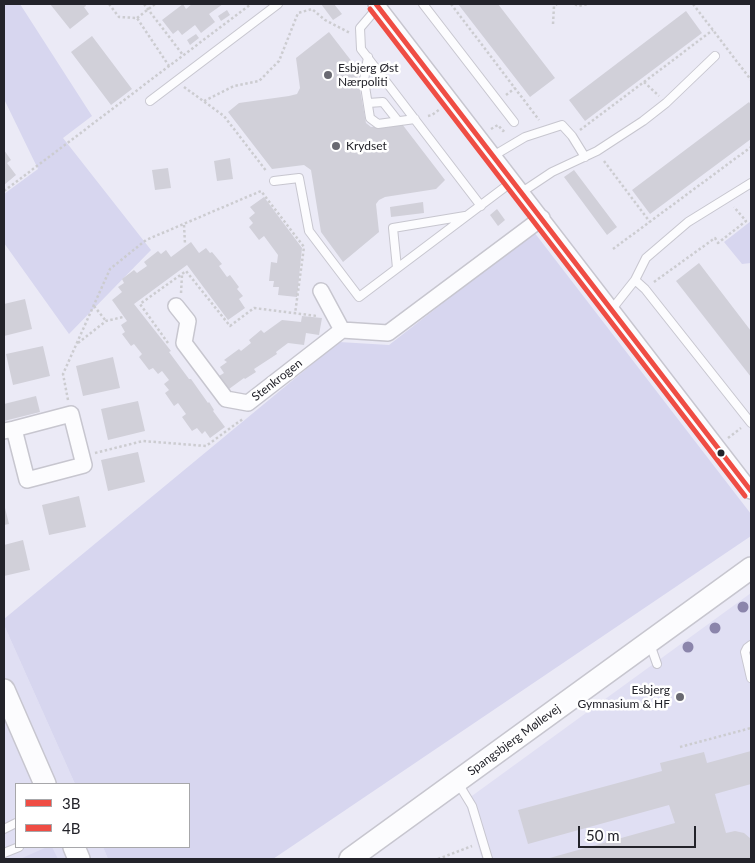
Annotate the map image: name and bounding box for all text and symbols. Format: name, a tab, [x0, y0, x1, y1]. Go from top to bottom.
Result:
place label: Esbjerg Øst Nærpoliti	[338, 61, 399, 89]
marker: Esbjerg Øst Nærpoliti	[322, 69, 334, 81]
place label: Krydset	[346, 139, 387, 153]
marker: Krydset	[330, 140, 342, 152]
street label: Stenkrogen	[249, 356, 305, 404]
unlabelled marker	[716, 448, 726, 458]
place label: Esbjerg Gymnasium & HF	[577, 683, 670, 711]
marker: Esbjerg Gymnasium & HF	[674, 691, 686, 703]
street label: Spangsbjerg Møllevej	[465, 701, 563, 779]
legend	[15, 783, 190, 848]
text: 3B	[62, 794, 80, 812]
scale bar	[580, 816, 698, 848]
text: 4B	[62, 819, 80, 837]
text: 50 m	[586, 826, 620, 844]

